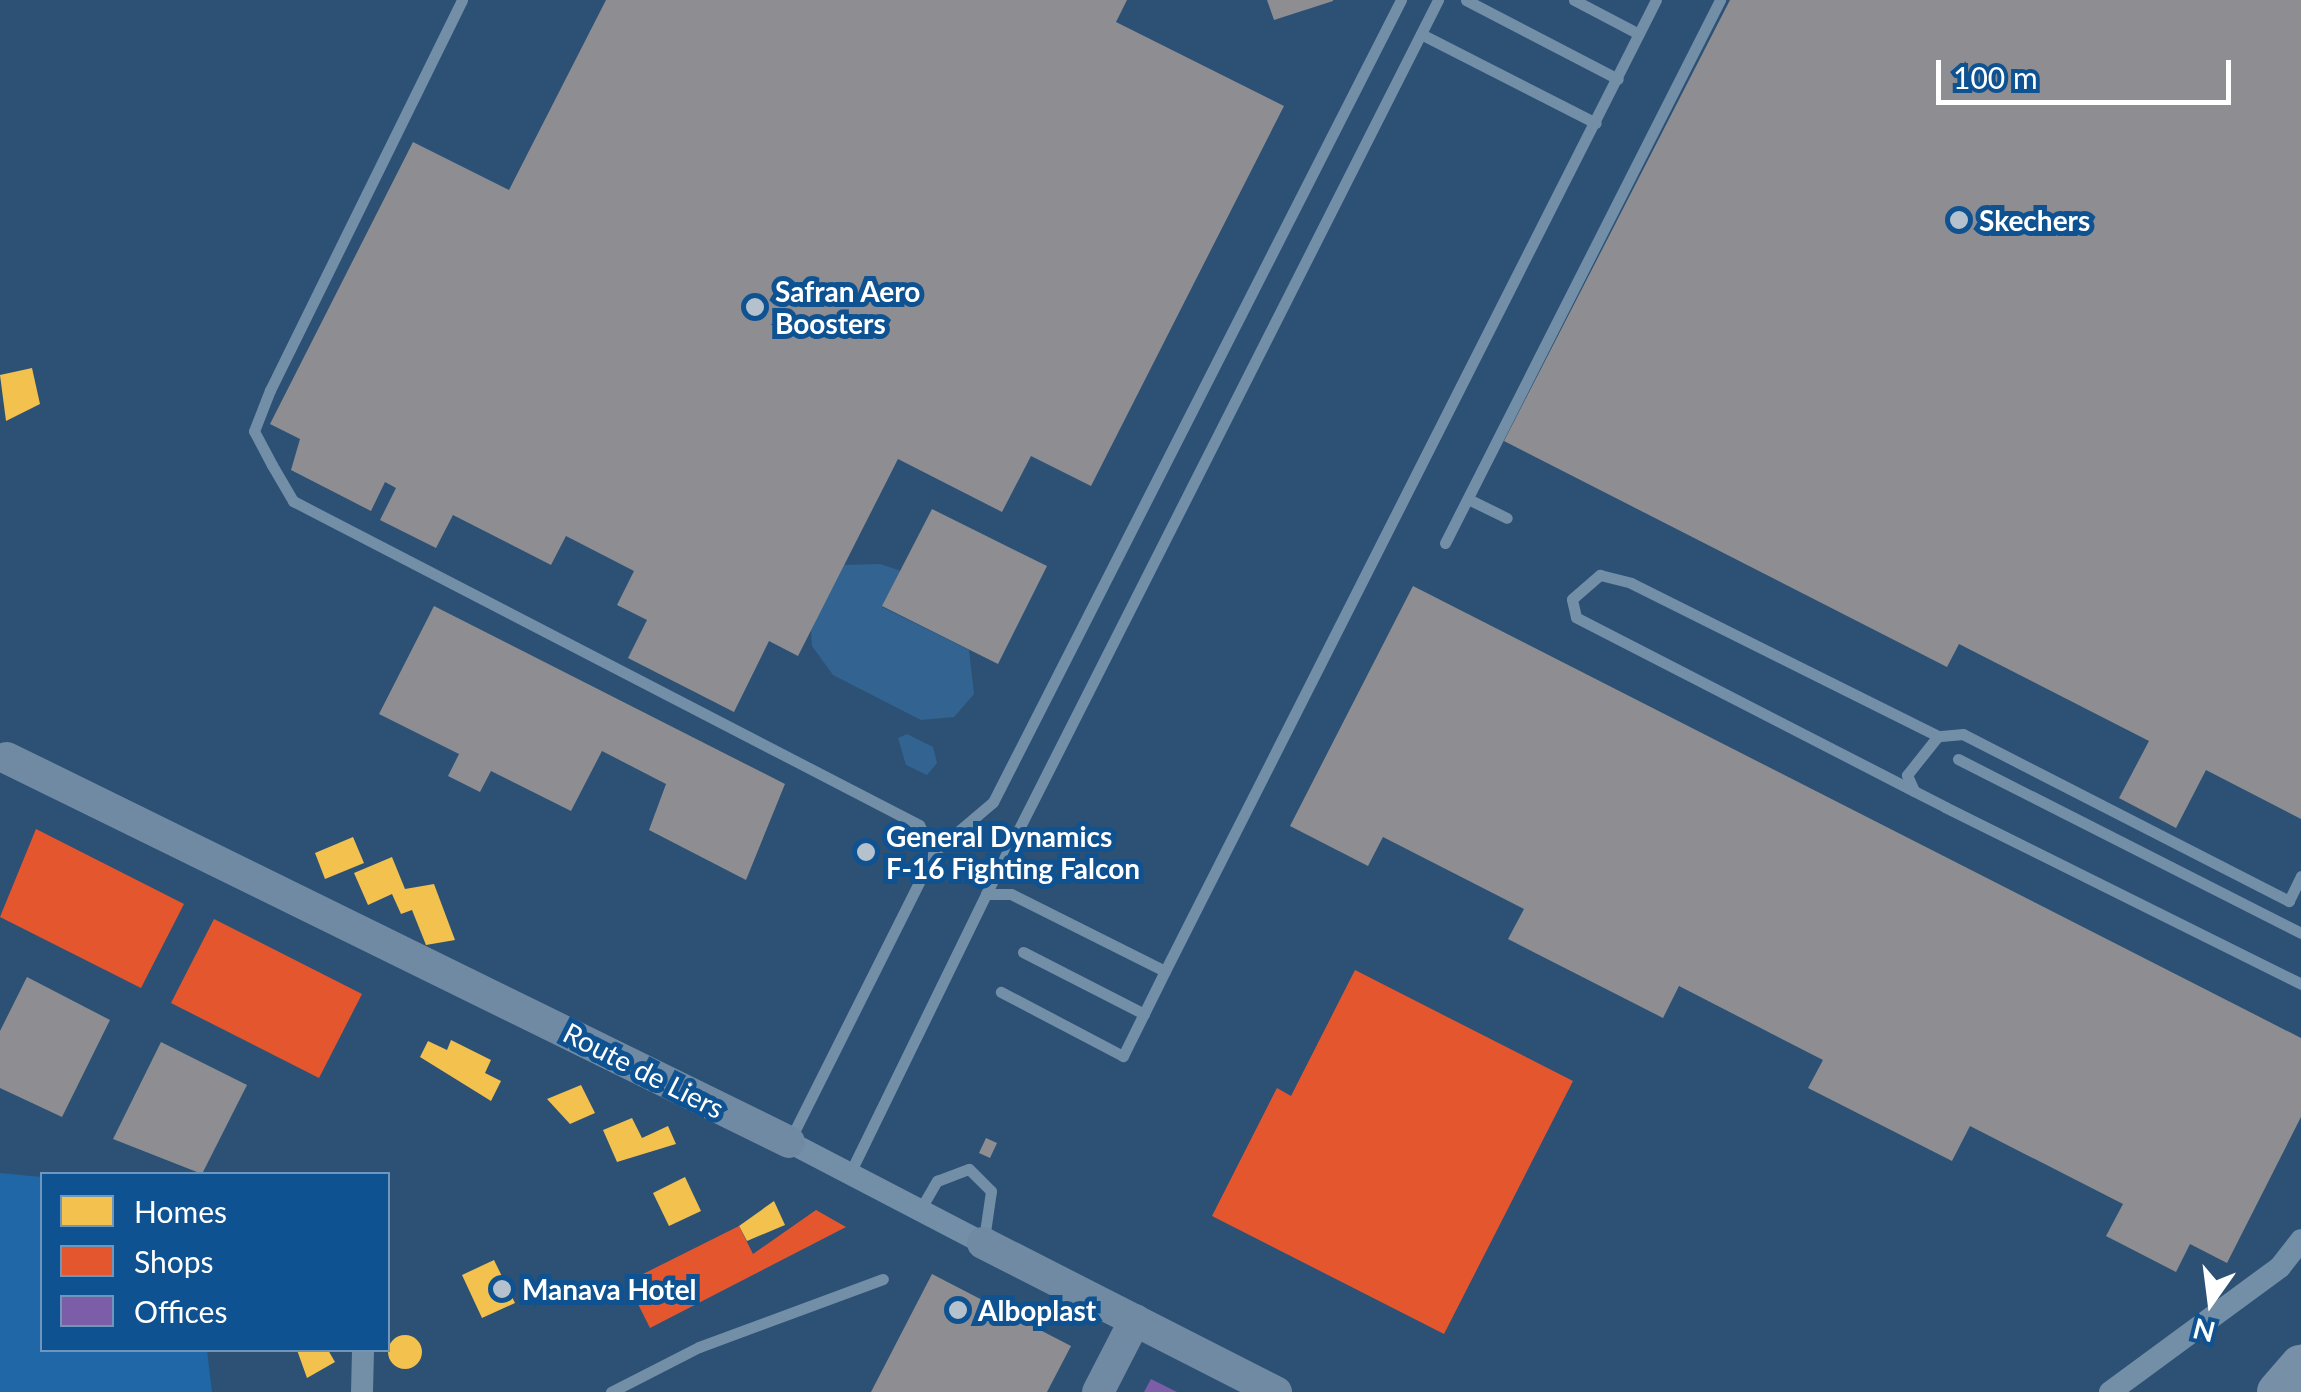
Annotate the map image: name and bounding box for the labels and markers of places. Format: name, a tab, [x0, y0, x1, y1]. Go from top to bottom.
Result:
place label: Skechers	[1979, 203, 2090, 237]
marker: Skechers	[1948, 209, 1970, 231]
place label: Safran Aero Boosters	[775, 274, 921, 340]
marker: Safran Aero Boosters	[744, 296, 766, 318]
place label: General Dynamics F-16 Fighting Falcon	[886, 819, 1140, 885]
marker: General Dynamics F-16 Fighting Falcon	[855, 841, 877, 863]
place label: Manava Hotel	[522, 1272, 697, 1306]
marker: Manava Hotel	[491, 1278, 513, 1300]
place label: Alboplast	[978, 1293, 1096, 1327]
marker: Alboplast	[947, 1299, 969, 1321]

